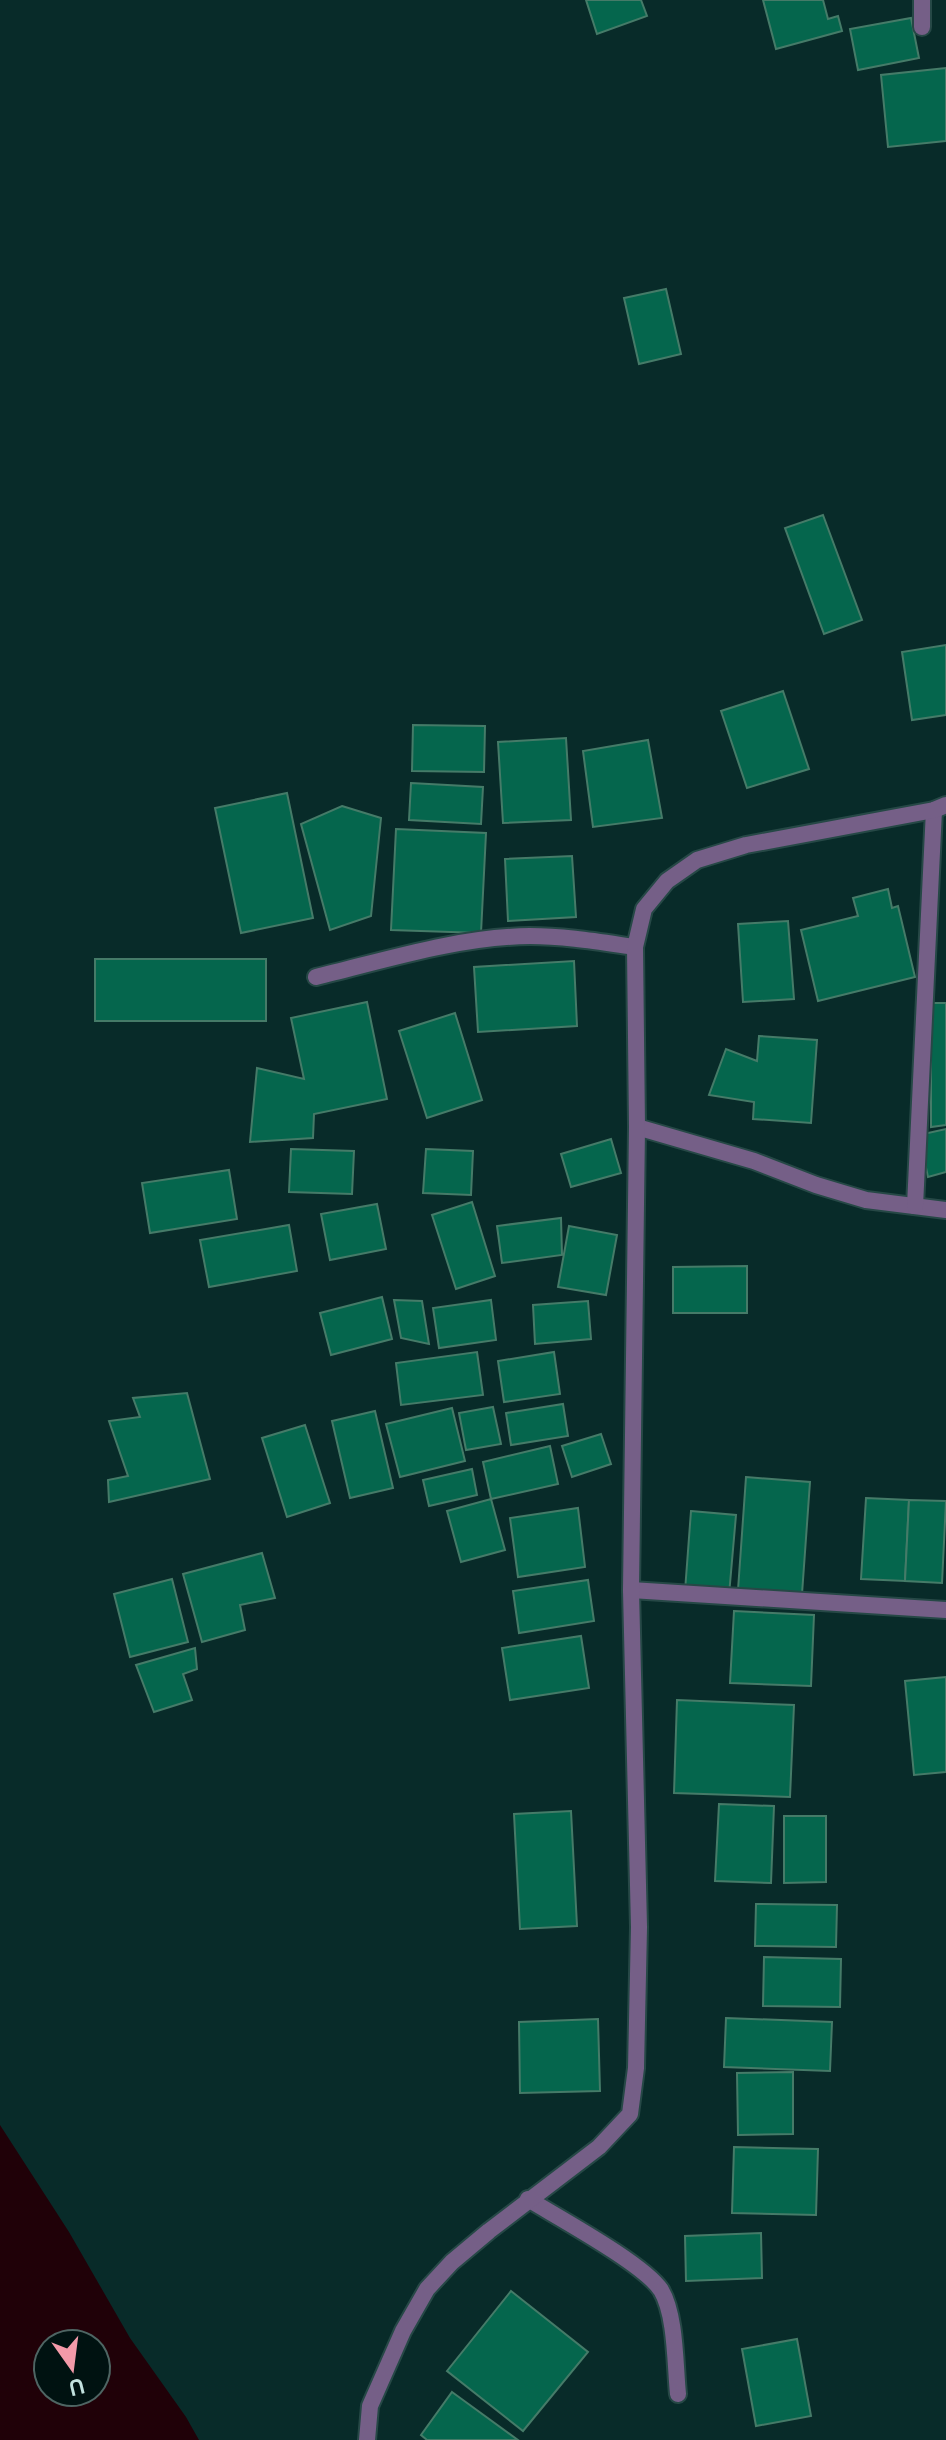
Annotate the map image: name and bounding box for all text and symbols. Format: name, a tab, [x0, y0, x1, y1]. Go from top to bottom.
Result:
north arrow	[32, 2328, 112, 2408]
text: U	[65, 2370, 87, 2400]

